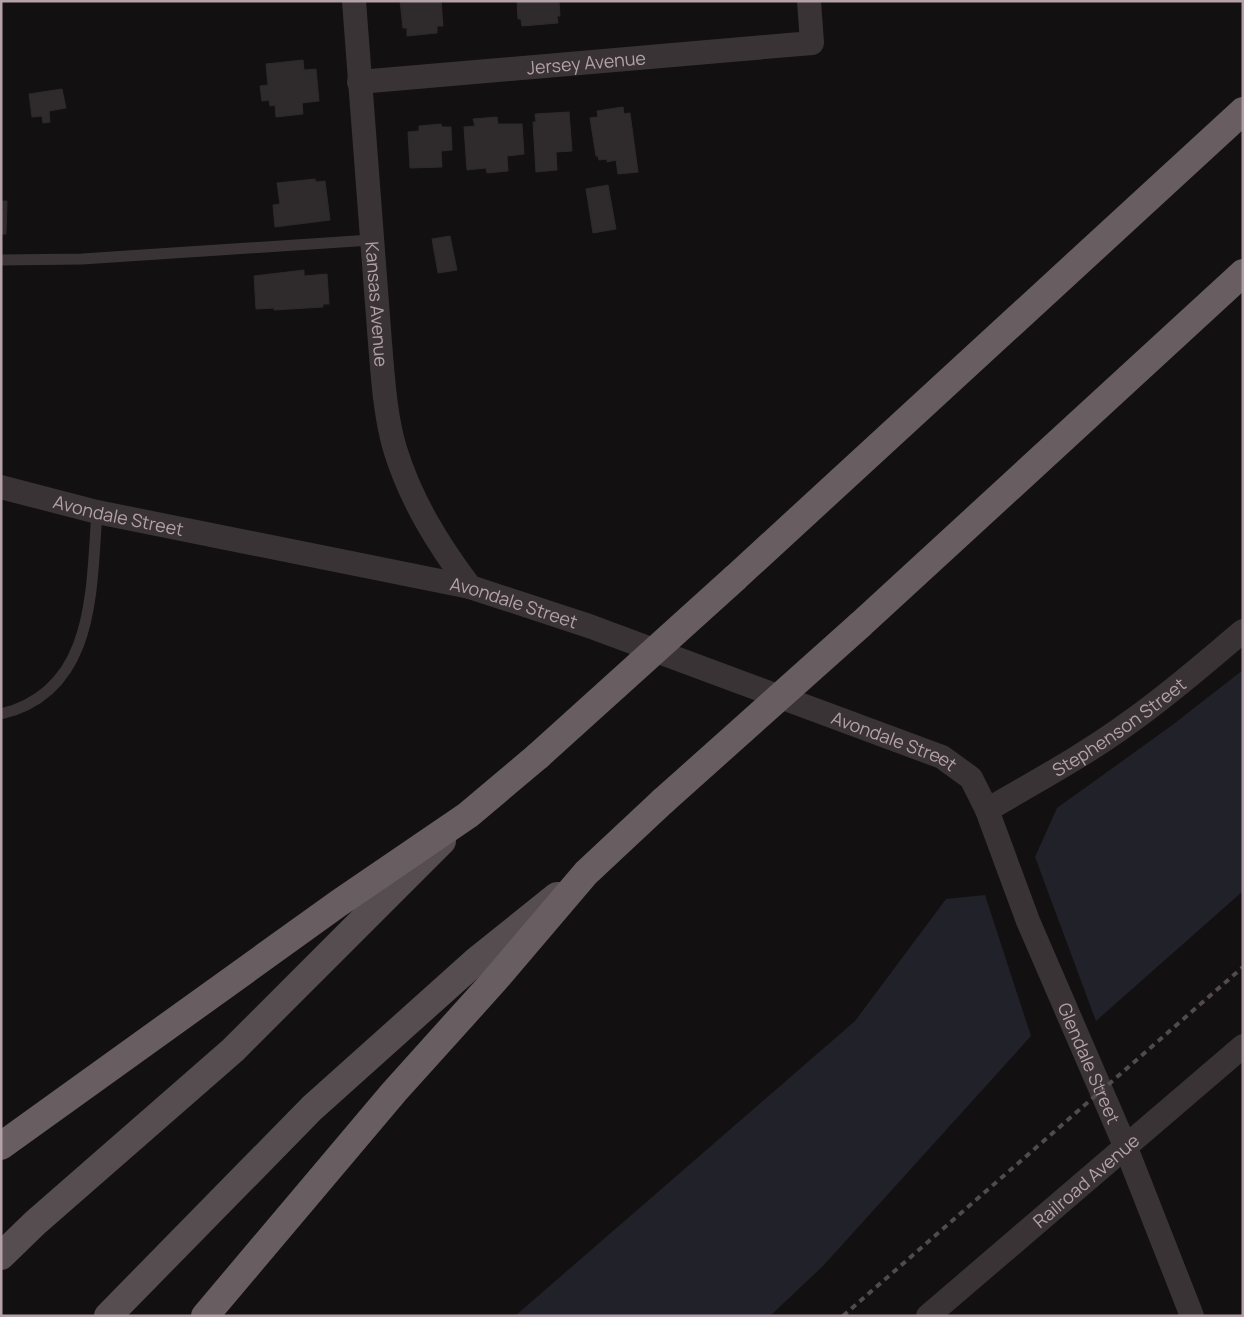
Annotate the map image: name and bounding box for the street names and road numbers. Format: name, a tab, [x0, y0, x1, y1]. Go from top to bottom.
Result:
street label: Jersey Avenue	[526, 45, 647, 80]
street label: Kansas Avenue	[360, 241, 394, 368]
street label: Avondale Street	[51, 489, 186, 541]
street label: Avondale Street	[448, 571, 581, 633]
street label: Stephenson Street	[1048, 672, 1191, 782]
street label: Avondale Street	[828, 705, 962, 776]
street label: Glendale Street	[1053, 999, 1126, 1127]
street label: Railroad Avenue	[1028, 1128, 1144, 1233]

